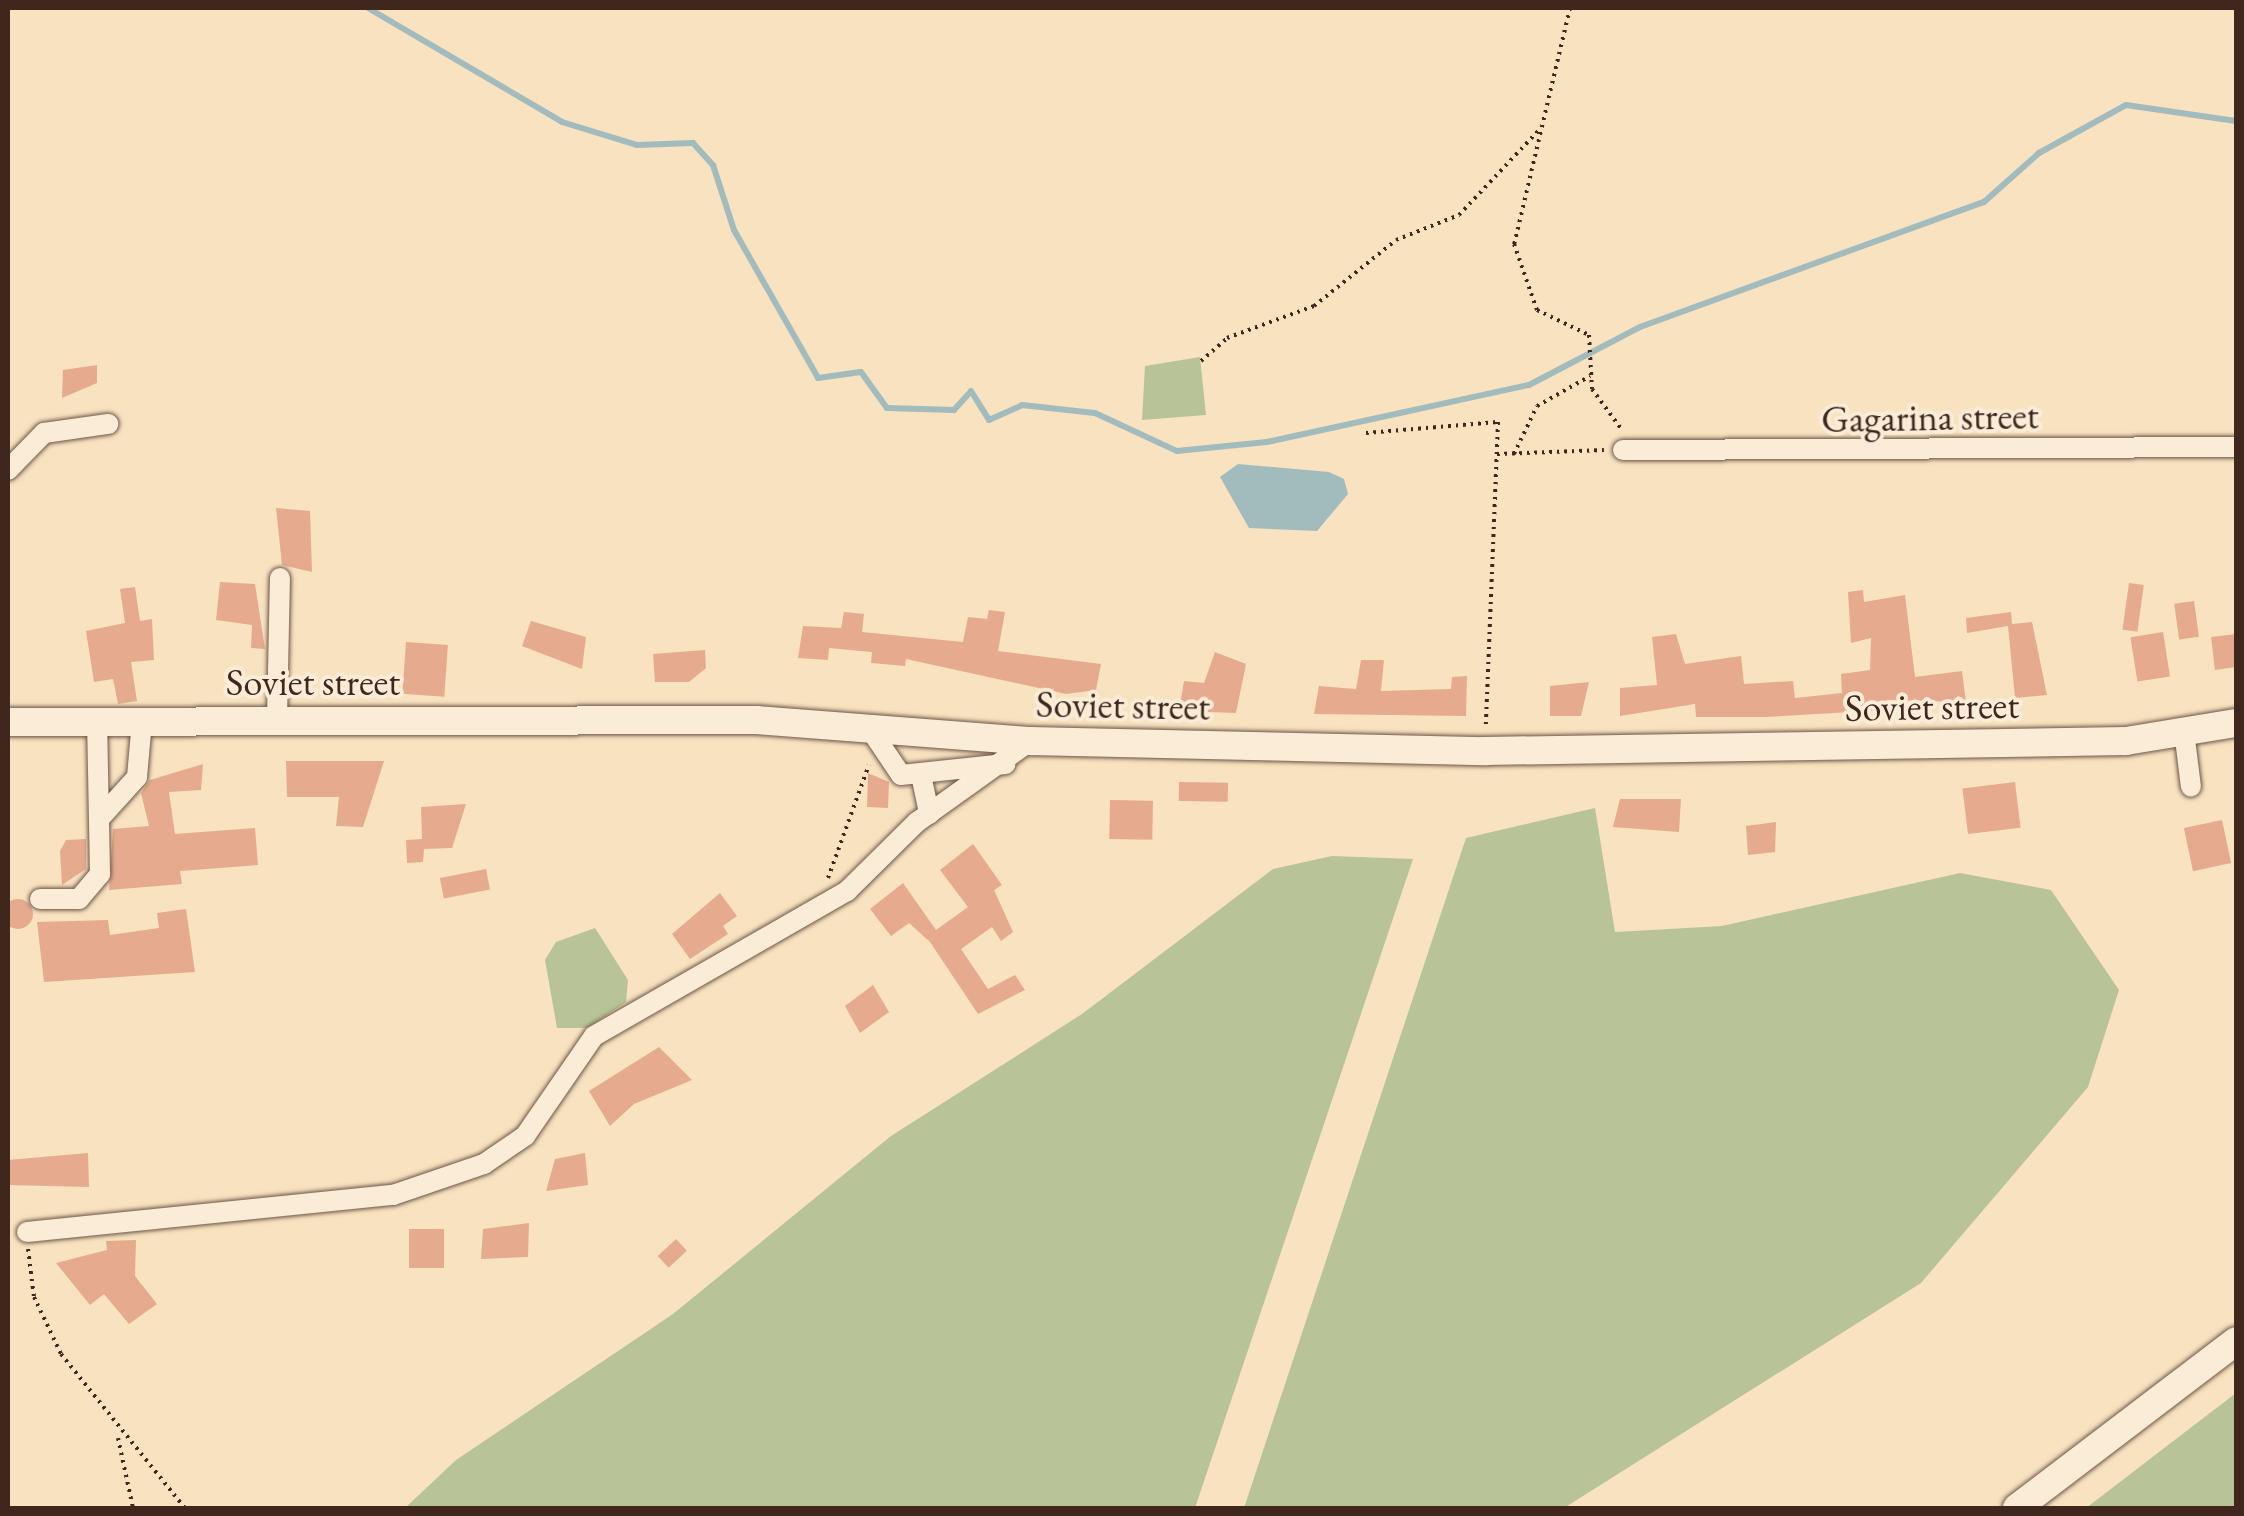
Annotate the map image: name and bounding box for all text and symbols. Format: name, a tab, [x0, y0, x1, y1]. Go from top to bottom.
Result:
street label: Gagarina street	[1821, 392, 2039, 442]
street label: Soviet street	[226, 659, 400, 705]
street label: Soviet street	[1035, 681, 1211, 729]
street label: Soviet street	[1844, 682, 2020, 730]

